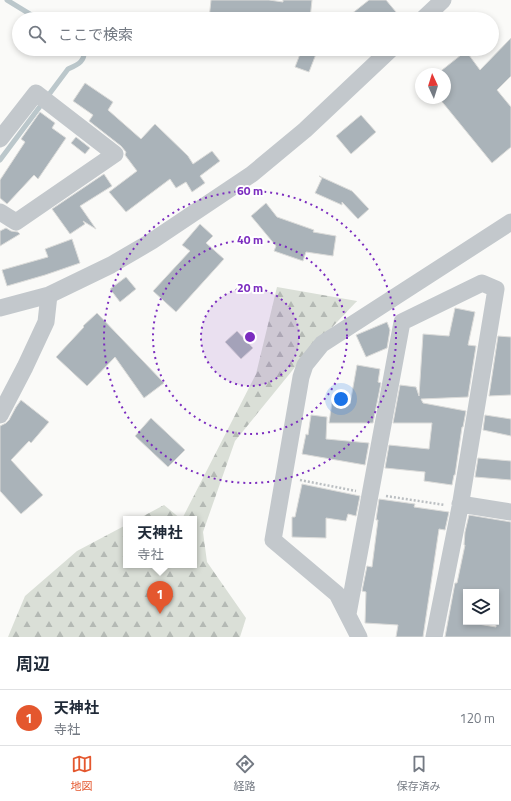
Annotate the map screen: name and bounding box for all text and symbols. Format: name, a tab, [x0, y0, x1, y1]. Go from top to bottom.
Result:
search box	[12, 12, 499, 56]
icon: search	[26, 23, 48, 45]
text: ここで検索	[58, 23, 133, 46]
north arrow	[415, 68, 451, 104]
text: 60 m	[237, 181, 263, 200]
text: 40 m	[237, 230, 263, 249]
text: 20 m	[237, 278, 263, 297]
centre of rings	[243, 330, 257, 344]
your location	[331, 389, 351, 409]
popup	[123, 516, 197, 568]
text: 天神社	[137, 521, 183, 544]
text: 寺社	[137, 544, 164, 564]
pin: 1	[147, 581, 173, 614]
map controls	[463, 589, 499, 625]
button: layers	[463, 589, 499, 625]
text: 周辺	[16, 651, 50, 677]
text: 天神社	[54, 696, 99, 719]
text: 1	[25, 708, 33, 728]
text: 120 m	[459, 708, 495, 728]
text: 寺社	[54, 719, 80, 739]
tab: 地図	[71, 753, 93, 794]
tab: 経路	[234, 753, 256, 794]
tab: 保存済み	[397, 753, 441, 794]

